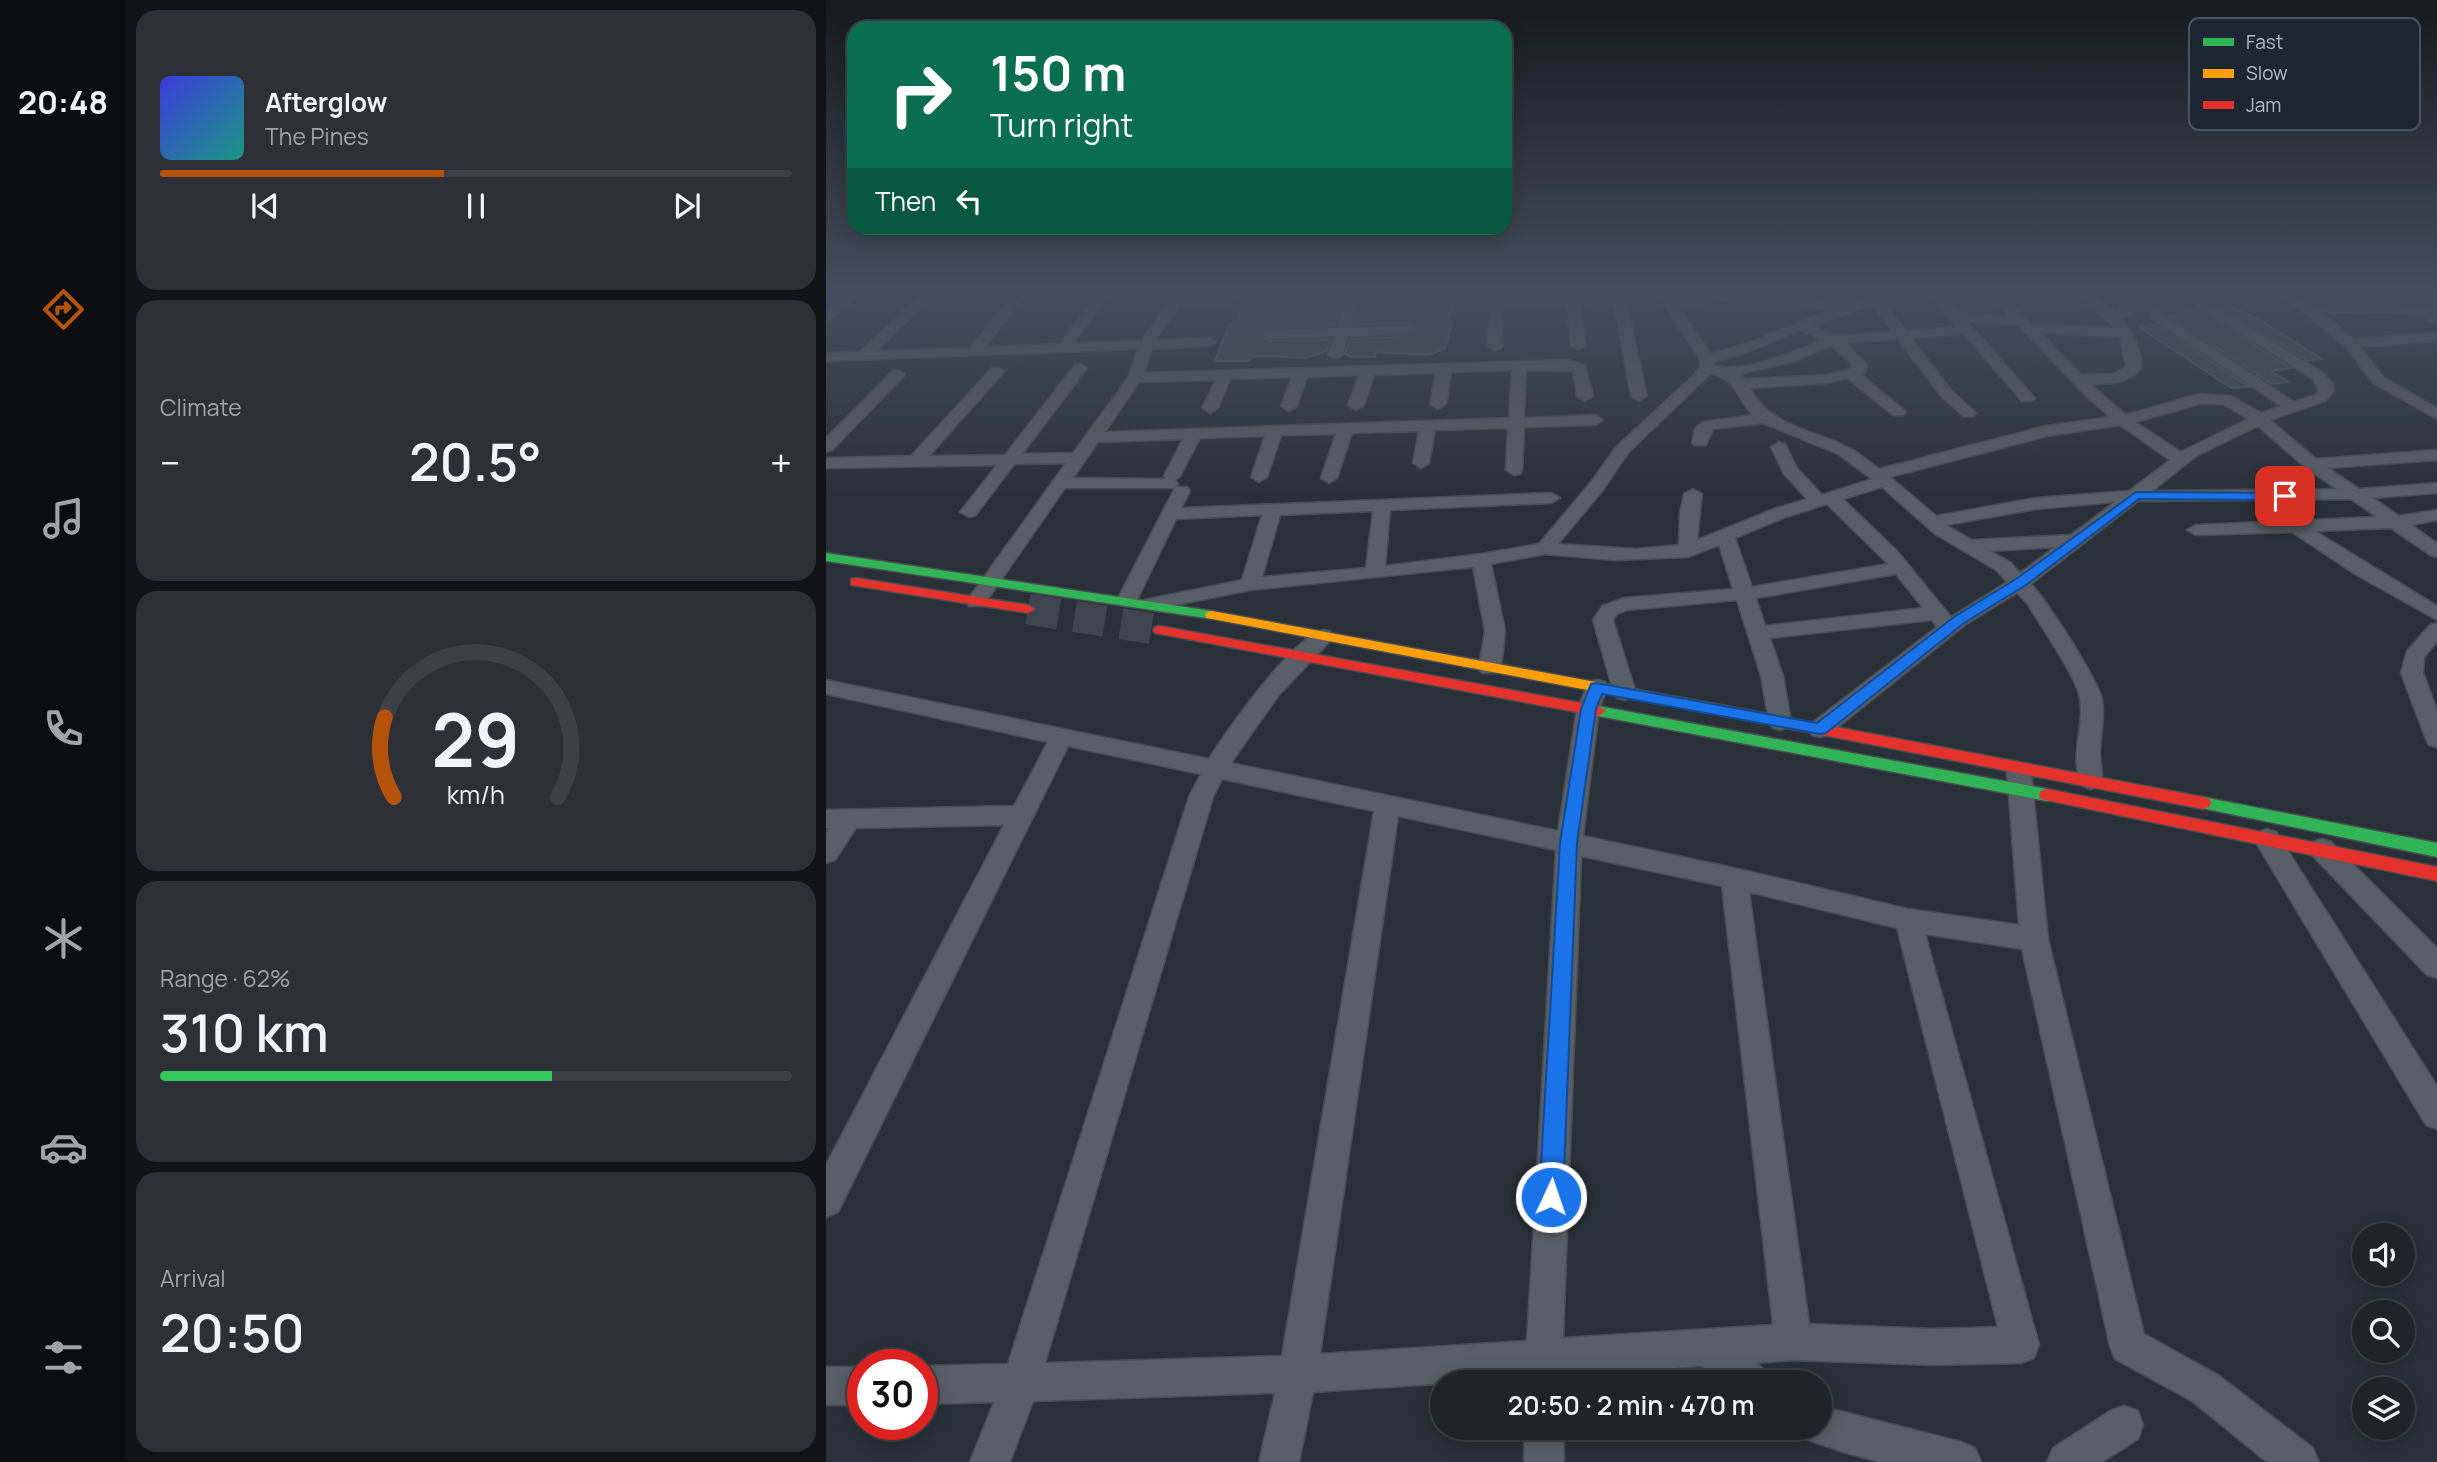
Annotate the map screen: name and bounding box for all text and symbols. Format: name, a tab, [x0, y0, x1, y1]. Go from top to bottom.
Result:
legend	[2189, 18, 2420, 130]
text: Fast	[2246, 29, 2283, 55]
text: 150 m	[990, 39, 1126, 106]
icon: right	[875, 49, 966, 140]
text: Slow	[2246, 60, 2288, 86]
text: 20:48	[18, 80, 108, 124]
text: Afterglow	[265, 84, 387, 120]
text: Jam	[2246, 92, 2281, 118]
text: Turn right	[990, 103, 1133, 147]
text: The Pines	[265, 120, 369, 152]
icon: left	[950, 182, 988, 220]
text: Then	[875, 183, 936, 219]
icon: previous	[246, 187, 284, 225]
icon: pause	[457, 187, 495, 225]
icon: next	[668, 187, 706, 225]
icon: directions	[39, 285, 88, 334]
text: Climate	[160, 391, 242, 423]
text: 20.5°	[409, 426, 542, 497]
text: −	[160, 436, 181, 488]
text: +	[770, 436, 792, 488]
pin	[2255, 466, 2315, 526]
icon: arrive	[2266, 477, 2304, 515]
icon: music	[39, 494, 88, 543]
text: 29	[432, 689, 520, 789]
icon: phone	[39, 704, 88, 753]
text: km/h	[447, 777, 505, 812]
icon: climate	[39, 914, 88, 963]
text: Range · 62%	[160, 962, 291, 994]
text: 310 km	[160, 997, 329, 1068]
icon: car	[39, 1123, 88, 1172]
position arrow	[1514, 1160, 1588, 1234]
map controls	[2352, 1223, 2415, 1440]
button: sound	[2352, 1223, 2415, 1286]
text: Arrival	[160, 1262, 226, 1294]
text: 20:50	[160, 1297, 305, 1368]
button: search	[2352, 1300, 2415, 1363]
icon: filters	[39, 1333, 88, 1382]
speed limit sign: 30	[847, 1349, 938, 1440]
button: layers	[2352, 1377, 2415, 1440]
text: 20:50 · 2 min · 470 m	[1508, 1387, 1754, 1423]

